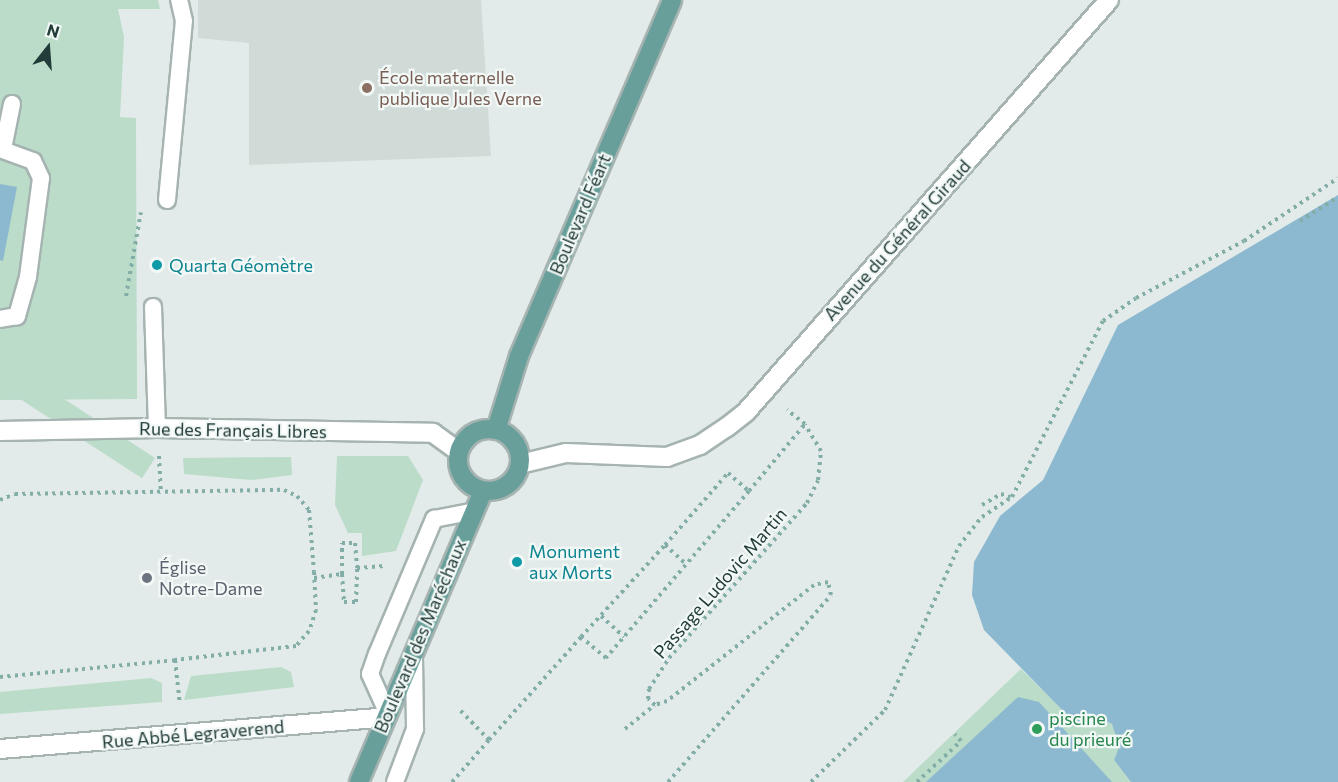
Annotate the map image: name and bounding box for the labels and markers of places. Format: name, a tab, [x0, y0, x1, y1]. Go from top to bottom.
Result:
place label: École maternelle publique Jules Verne	[379, 67, 542, 110]
marker: École maternelle publique Jules Verne	[360, 81, 374, 95]
place label: Quarta Géomètre	[169, 254, 313, 276]
marker: Quarta Géomètre	[150, 258, 164, 272]
place label: Monument aux Morts	[529, 541, 620, 584]
marker: Monument aux Morts	[510, 555, 524, 569]
place label: Église Notre-Dame	[159, 557, 262, 600]
marker: Église Notre-Dame	[140, 571, 154, 585]
place label: piscine du prieuré	[1049, 708, 1131, 750]
marker: piscine du prieuré	[1030, 722, 1044, 736]

